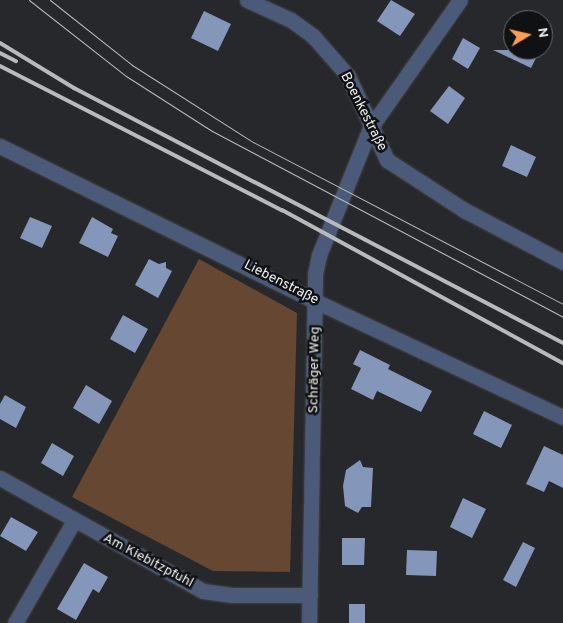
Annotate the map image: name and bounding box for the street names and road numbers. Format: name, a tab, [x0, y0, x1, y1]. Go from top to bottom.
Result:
street label: Boenkestraße	[336, 70, 390, 154]
street label: Liebenstraße	[241, 257, 321, 309]
street label: Schräger Weg	[306, 326, 324, 414]
street label: Am Kiebitzpfuhl	[100, 530, 196, 592]

